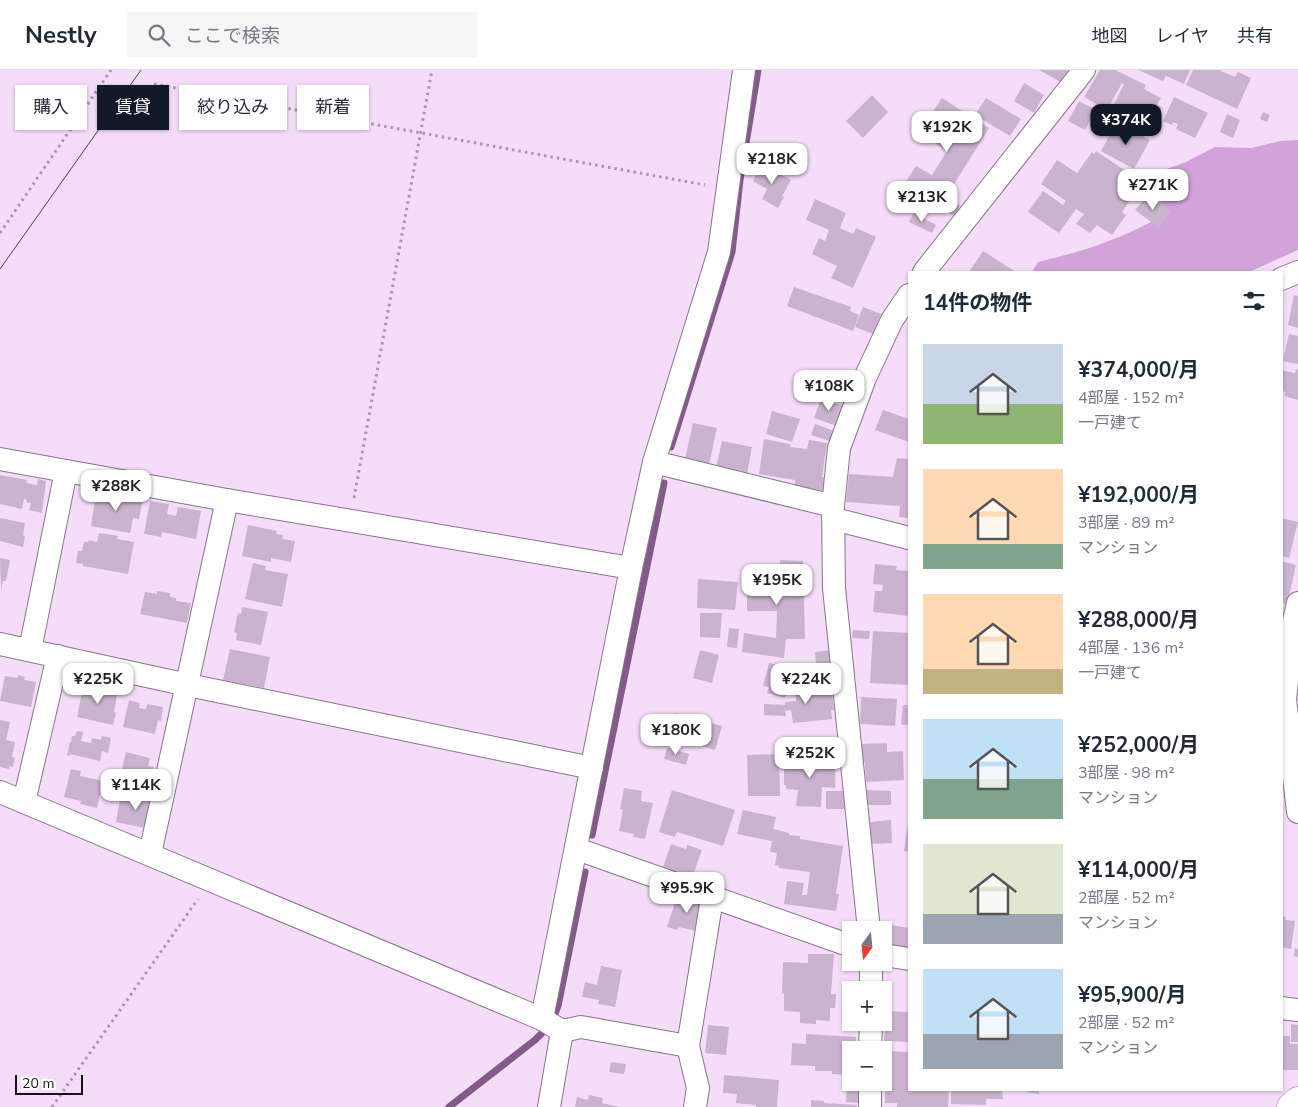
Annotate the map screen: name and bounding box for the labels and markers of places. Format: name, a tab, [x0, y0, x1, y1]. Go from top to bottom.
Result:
pin: ¥374K	[1091, 104, 1161, 146]
pin: ¥192K	[912, 111, 982, 153]
pin: ¥218K	[737, 142, 807, 185]
pin: ¥271K	[1118, 168, 1188, 211]
pin: ¥213K	[887, 180, 957, 223]
pin: ¥108K	[794, 370, 864, 412]
pin: ¥288K	[81, 470, 151, 512]
pin: ¥195K	[742, 564, 812, 606]
pin: ¥225K	[63, 662, 133, 705]
pin: ¥224K	[771, 662, 841, 705]
pin: ¥180K	[641, 714, 711, 756]
pin: ¥252K	[775, 736, 845, 779]
pin: ¥114K	[101, 768, 171, 811]
pin: ¥95.9K	[646, 872, 728, 914]

